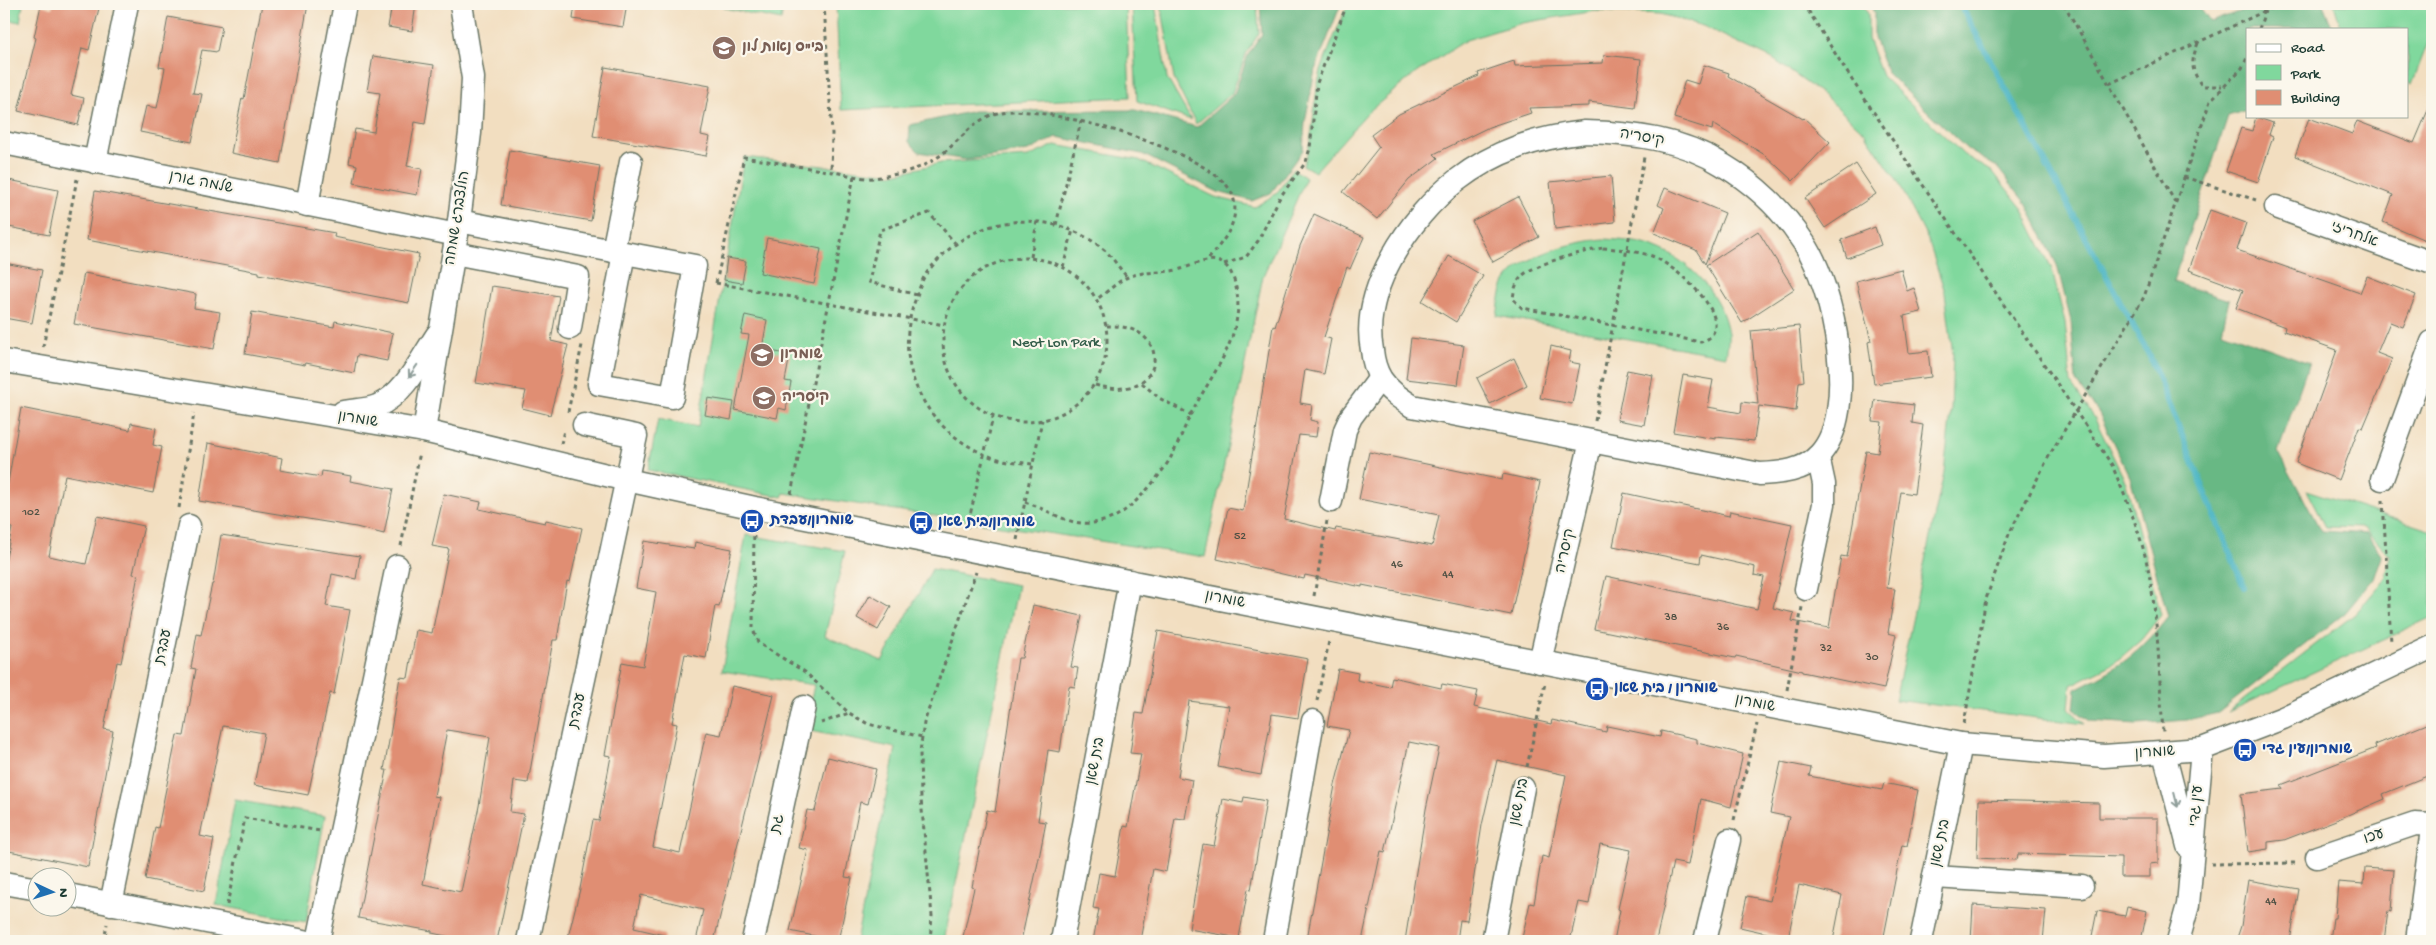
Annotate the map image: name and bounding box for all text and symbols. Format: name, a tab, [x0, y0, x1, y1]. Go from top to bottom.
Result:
legend	[2246, 28, 2408, 118]
school or university icon: בי"ס נאות לון	[711, 35, 737, 61]
place label: בי"ס נאות לון	[742, 38, 824, 57]
text: Road	[2291, 40, 2325, 58]
text: Park	[2290, 66, 2321, 84]
text: Building	[2290, 90, 2340, 108]
street label: קיסריה	[1618, 125, 1666, 151]
street label: שלמה גורן	[167, 167, 235, 198]
street label: הולצברג שמחה	[441, 169, 474, 267]
street label: אלחריזי	[2328, 217, 2381, 252]
park label: Neot Lon Park	[1012, 334, 1101, 352]
school or university icon: שומרון	[749, 342, 775, 368]
place label: שומרון	[780, 346, 823, 364]
one-way arrow	[408, 364, 418, 378]
school or university icon: קיסריה	[751, 385, 777, 411]
place label: קיסריה	[782, 389, 829, 407]
street label: שומרון	[337, 408, 380, 432]
house number: 102	[21, 506, 40, 520]
bus stop icon: שומרון/עבדת	[739, 508, 765, 534]
bus stop icon: שומרון/בית שאן	[908, 510, 934, 536]
place label: שומרון/עבדת	[769, 512, 854, 530]
place label: שומרון/בית שאן	[938, 514, 1035, 532]
street label: קיסריה	[1552, 527, 1580, 575]
house number: 52	[1234, 530, 1246, 544]
house number: 46	[1391, 558, 1404, 572]
house number: 44	[1442, 568, 1454, 582]
street label: שומרון	[1203, 587, 1247, 613]
house number: 38	[1664, 611, 1678, 625]
house number: 36	[1716, 621, 1730, 635]
street label: עבדת	[151, 627, 177, 667]
house number: 32	[1819, 642, 1832, 656]
house number: 30	[1864, 651, 1879, 665]
bus stop icon: שומרון / בית שאן	[1584, 676, 1610, 702]
place label: שומרון / בית שאן	[1614, 680, 1718, 698]
street label: עבדת	[565, 691, 591, 731]
street label: שומרון	[1733, 691, 1777, 717]
street label: בית שאן	[1083, 736, 1109, 786]
bus stop icon: שומרון/עין גדי	[2232, 737, 2258, 763]
place label: שומרון/עין גדי	[2262, 741, 2352, 759]
street label: שומרון	[2134, 743, 2176, 763]
street label: בית שאן	[1507, 777, 1533, 827]
street label: עין גדי	[2186, 785, 2208, 827]
one-way arrow	[2172, 792, 2181, 808]
street label: גת	[767, 813, 789, 836]
street label: בית שאן	[1927, 817, 1955, 868]
street label: עכו	[2361, 825, 2387, 849]
north arrow	[28, 868, 78, 918]
text: N	[54, 888, 71, 898]
house number: 44	[2265, 895, 2277, 909]

